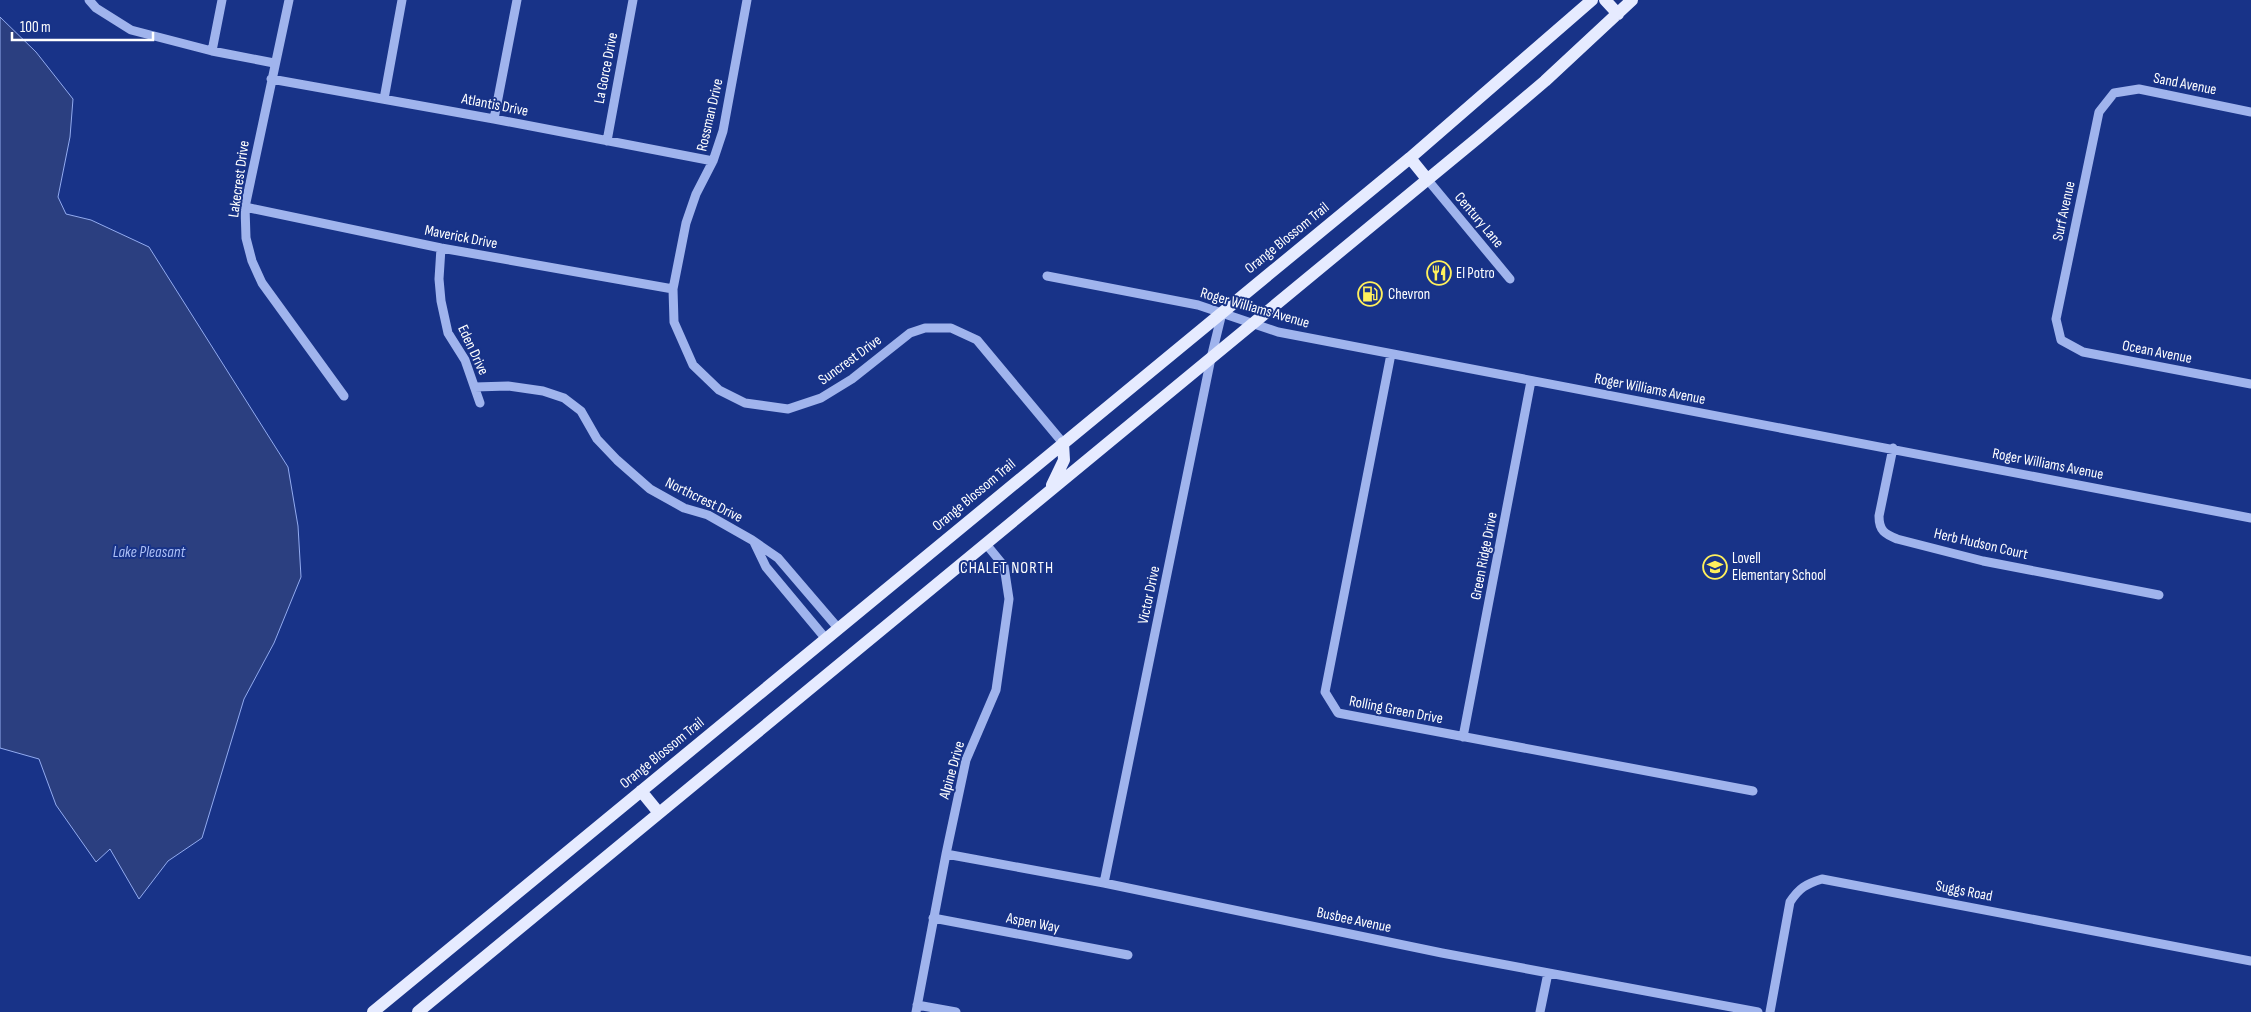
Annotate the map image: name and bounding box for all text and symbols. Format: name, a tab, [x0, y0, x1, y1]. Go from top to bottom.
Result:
scale bar	[12, 10, 154, 42]
text: 100 m	[20, 18, 51, 37]
street label: La Gorce Drive	[590, 31, 622, 105]
street label: Sand Avenue	[2152, 69, 2218, 99]
street label: Rossman Drive	[692, 77, 728, 153]
street label: Atlantis Drive	[459, 89, 530, 121]
street label: Lakecrest Drive	[224, 139, 254, 219]
street label: Surf Avenue	[2048, 179, 2080, 243]
street label: Century Lane	[1450, 188, 1508, 252]
street label: Orange Blossom Trail	[1241, 198, 1333, 278]
street label: Maverick Drive	[423, 221, 499, 253]
restaurant icon: El Potro	[1426, 260, 1452, 286]
place label: El Potro	[1456, 264, 1495, 283]
fuel station icon: Chevron	[1357, 281, 1383, 307]
street label: Roger Williams Avenue	[1198, 283, 1312, 333]
place label: Chevron	[1388, 285, 1430, 304]
street label: Eden Drive	[453, 322, 493, 378]
street label: Suncrest Drive	[815, 331, 885, 389]
street label: Ocean Avenue	[2121, 336, 2193, 368]
street label: Roger Williams Avenue	[1593, 369, 1707, 409]
street label: Roger Williams Avenue	[1991, 444, 2105, 484]
street label: Orange Blossom Trail	[928, 455, 1020, 535]
street label: Northcrest Drive	[662, 473, 746, 527]
street label: Green Ridge Drive	[1466, 511, 1502, 601]
street label: Herb Hudson Court	[1932, 524, 2030, 564]
water label: Lake Pleasant	[113, 543, 186, 562]
place label: Lovell Elementary School	[1732, 549, 1826, 585]
school or university icon: Lovell Elementary School	[1702, 554, 1728, 580]
district label: CHALET NORTH	[960, 559, 1054, 578]
street label: Victor Drive	[1134, 564, 1164, 626]
street label: Rolling Green Drive	[1348, 692, 1444, 728]
street label: Orange Blossom Trail	[616, 713, 708, 793]
street label: Alpine Drive	[934, 739, 969, 802]
street label: Suggs Road	[1934, 876, 1994, 906]
street label: Busbee Avenue	[1315, 903, 1393, 937]
street label: Aspen Way	[1004, 908, 1061, 937]

